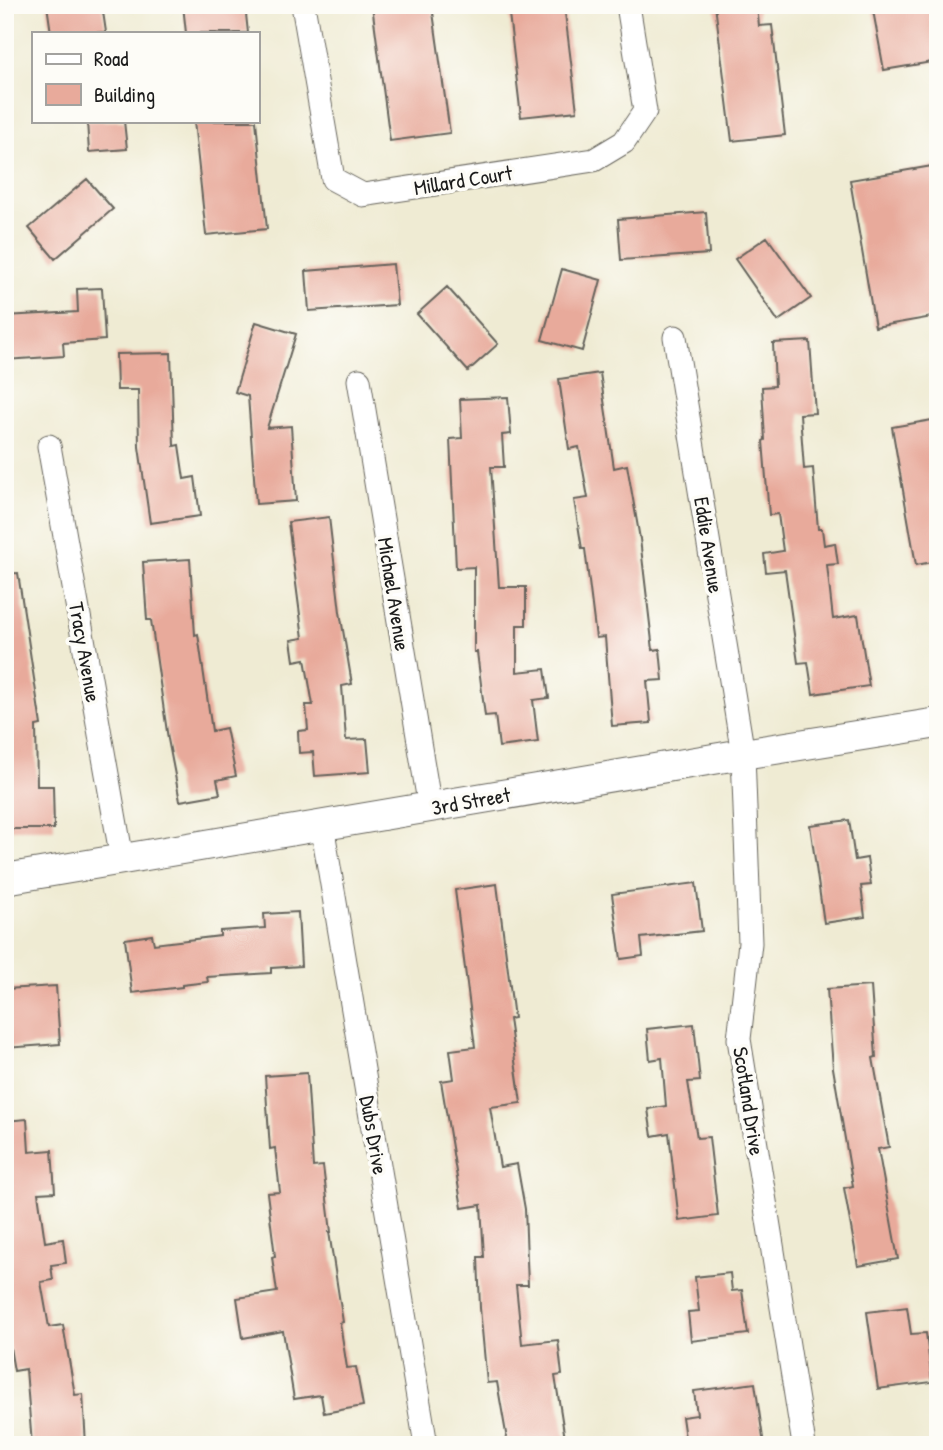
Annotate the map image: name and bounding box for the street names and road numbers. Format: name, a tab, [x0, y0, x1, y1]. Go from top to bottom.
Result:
street label: Millard Court	[412, 158, 515, 202]
street label: Eddie Avenue	[687, 495, 731, 595]
street label: Michael Avenue	[371, 535, 417, 653]
street label: Tracy Avenue	[62, 600, 108, 704]
street label: 3rd Street	[429, 780, 513, 822]
street label: Scotland Drive	[726, 1045, 772, 1157]
street label: Dubs Drive	[353, 1093, 395, 1177]

